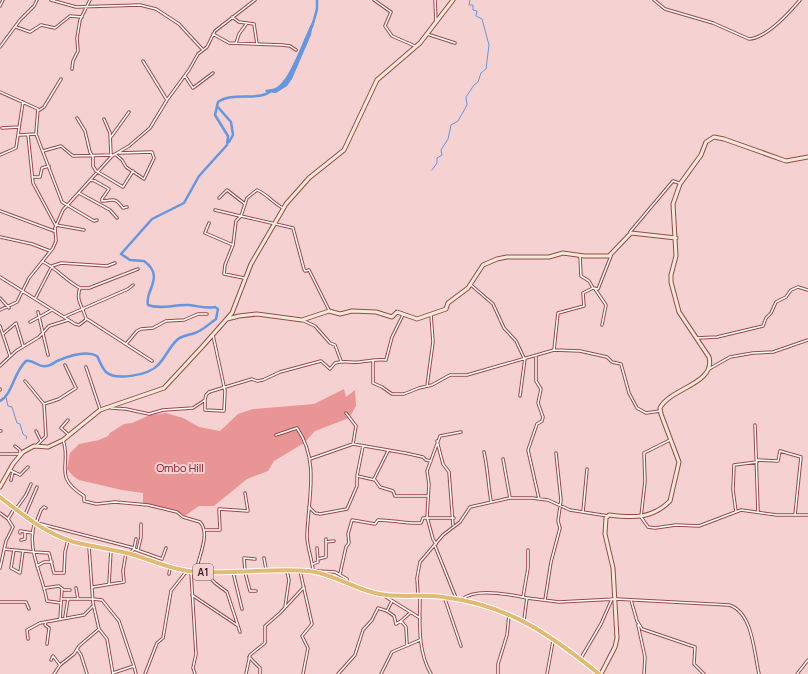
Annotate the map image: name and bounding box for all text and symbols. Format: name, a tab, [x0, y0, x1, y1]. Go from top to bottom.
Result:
park label: Ombo Hill	[156, 460, 204, 475]
road number: A1	[193, 564, 213, 580]

